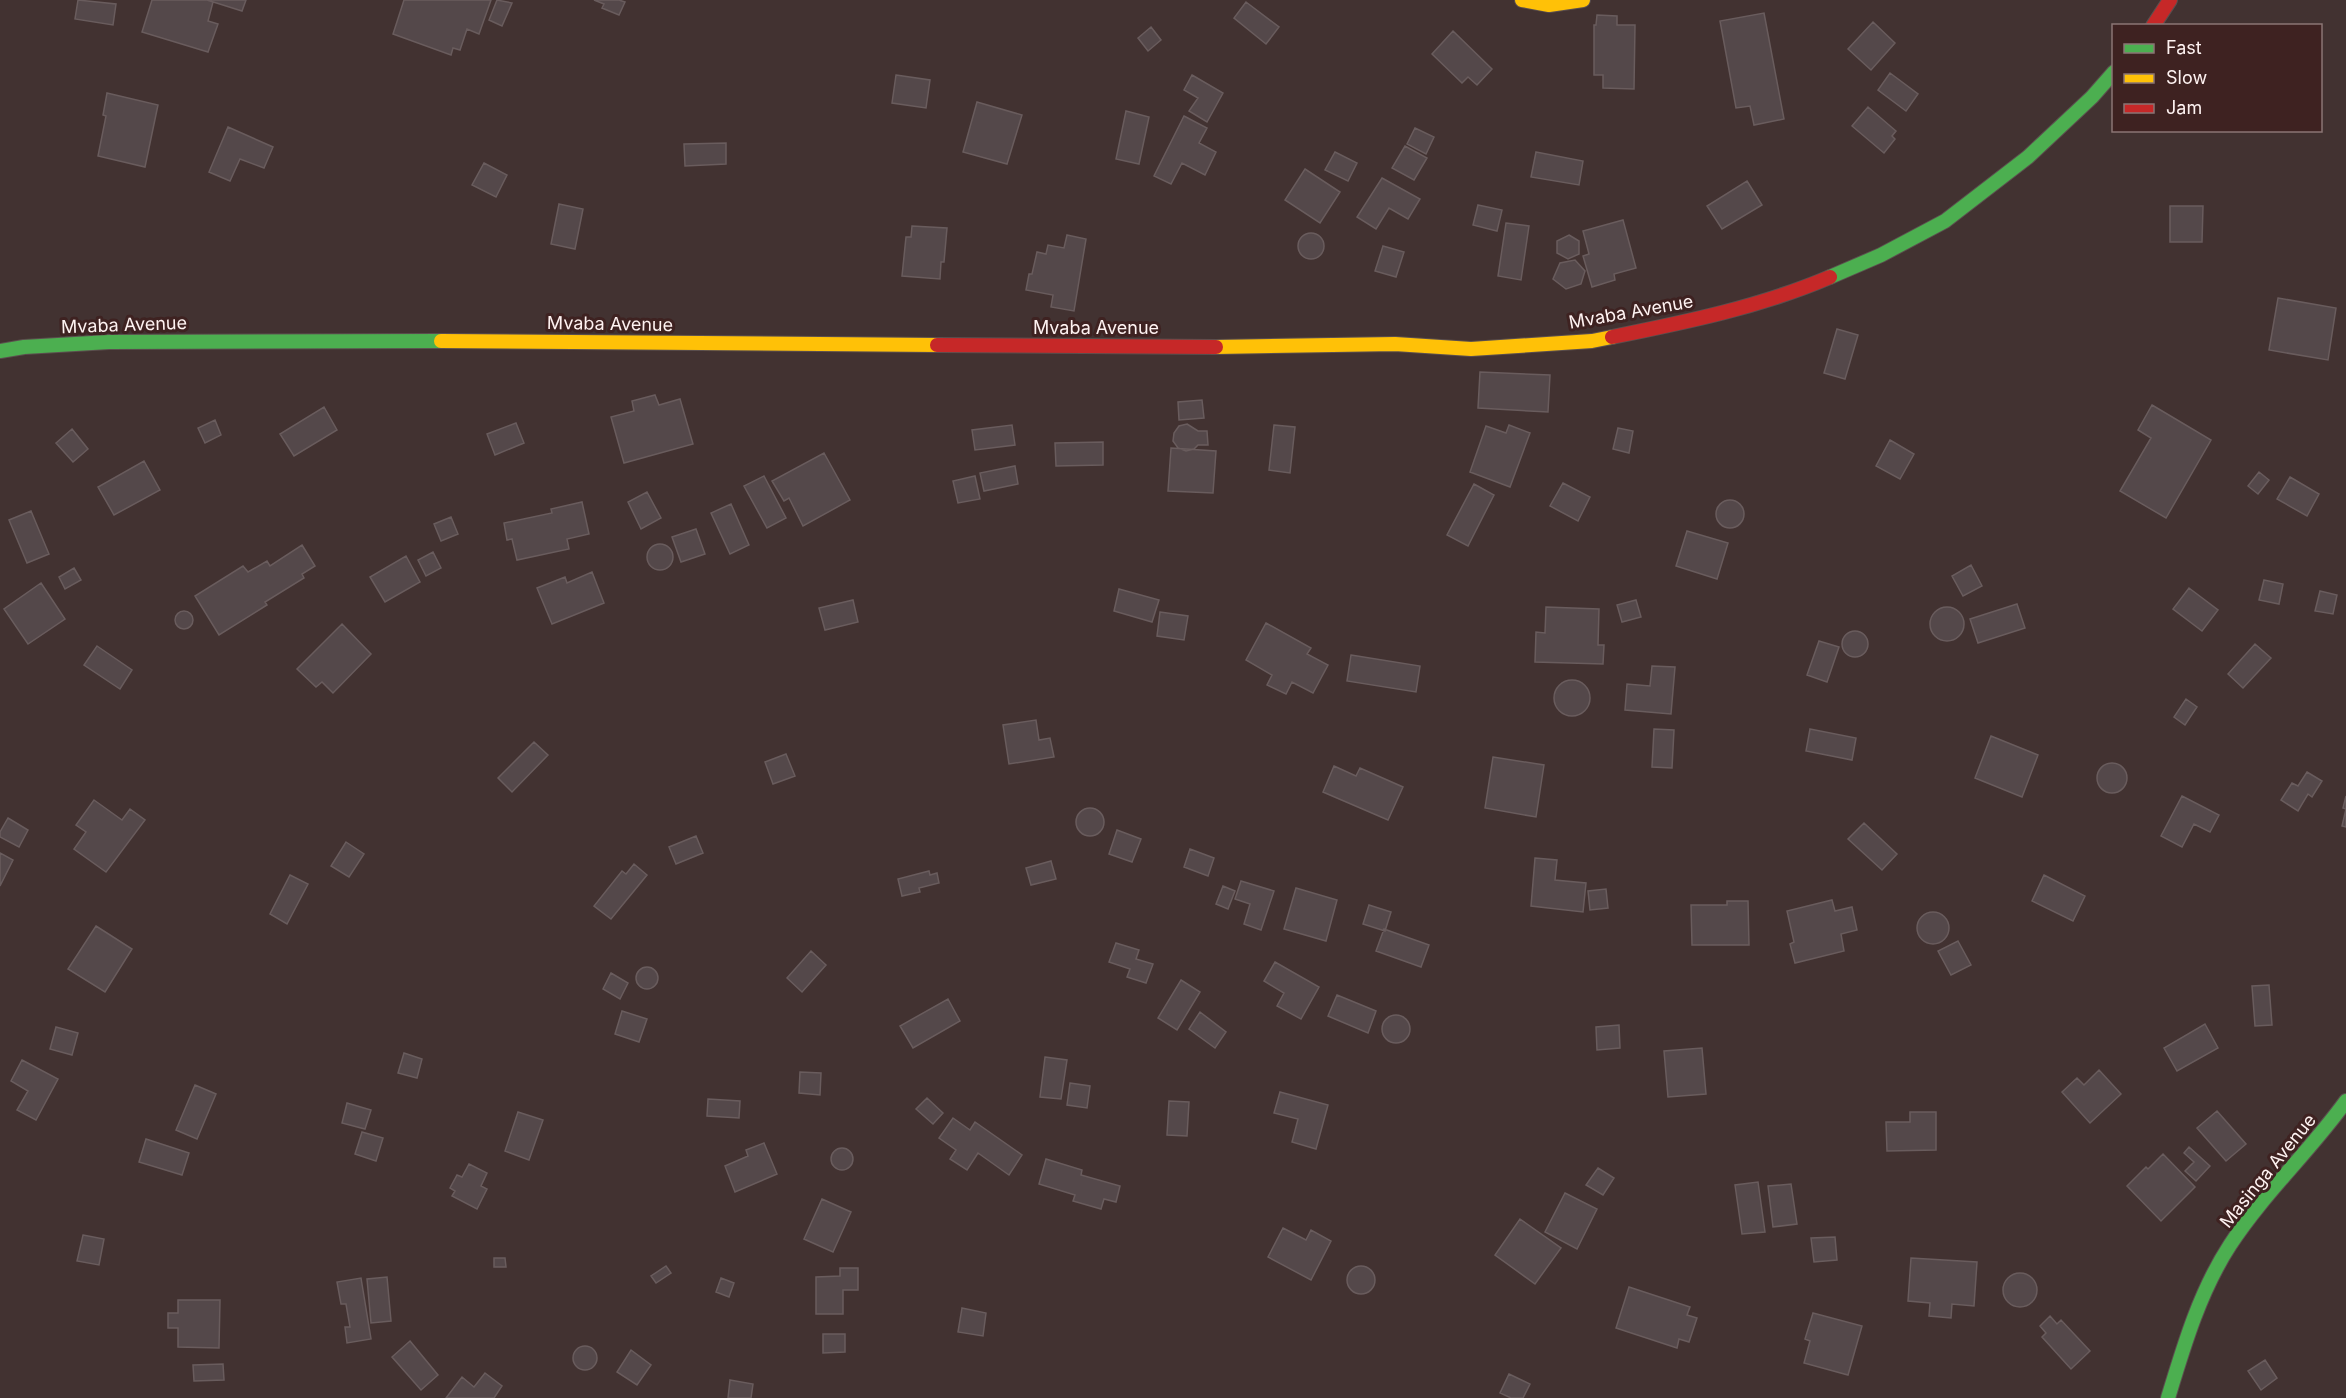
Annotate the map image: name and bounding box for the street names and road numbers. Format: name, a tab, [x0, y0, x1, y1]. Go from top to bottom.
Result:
street label: Mvaba Avenue	[1567, 290, 1695, 333]
street label: Mvaba Avenue	[61, 312, 187, 337]
street label: Mvaba Avenue	[547, 312, 673, 335]
street label: Mvaba Avenue	[1033, 317, 1159, 338]
street label: Masinga Avenue	[2215, 1110, 2320, 1232]

